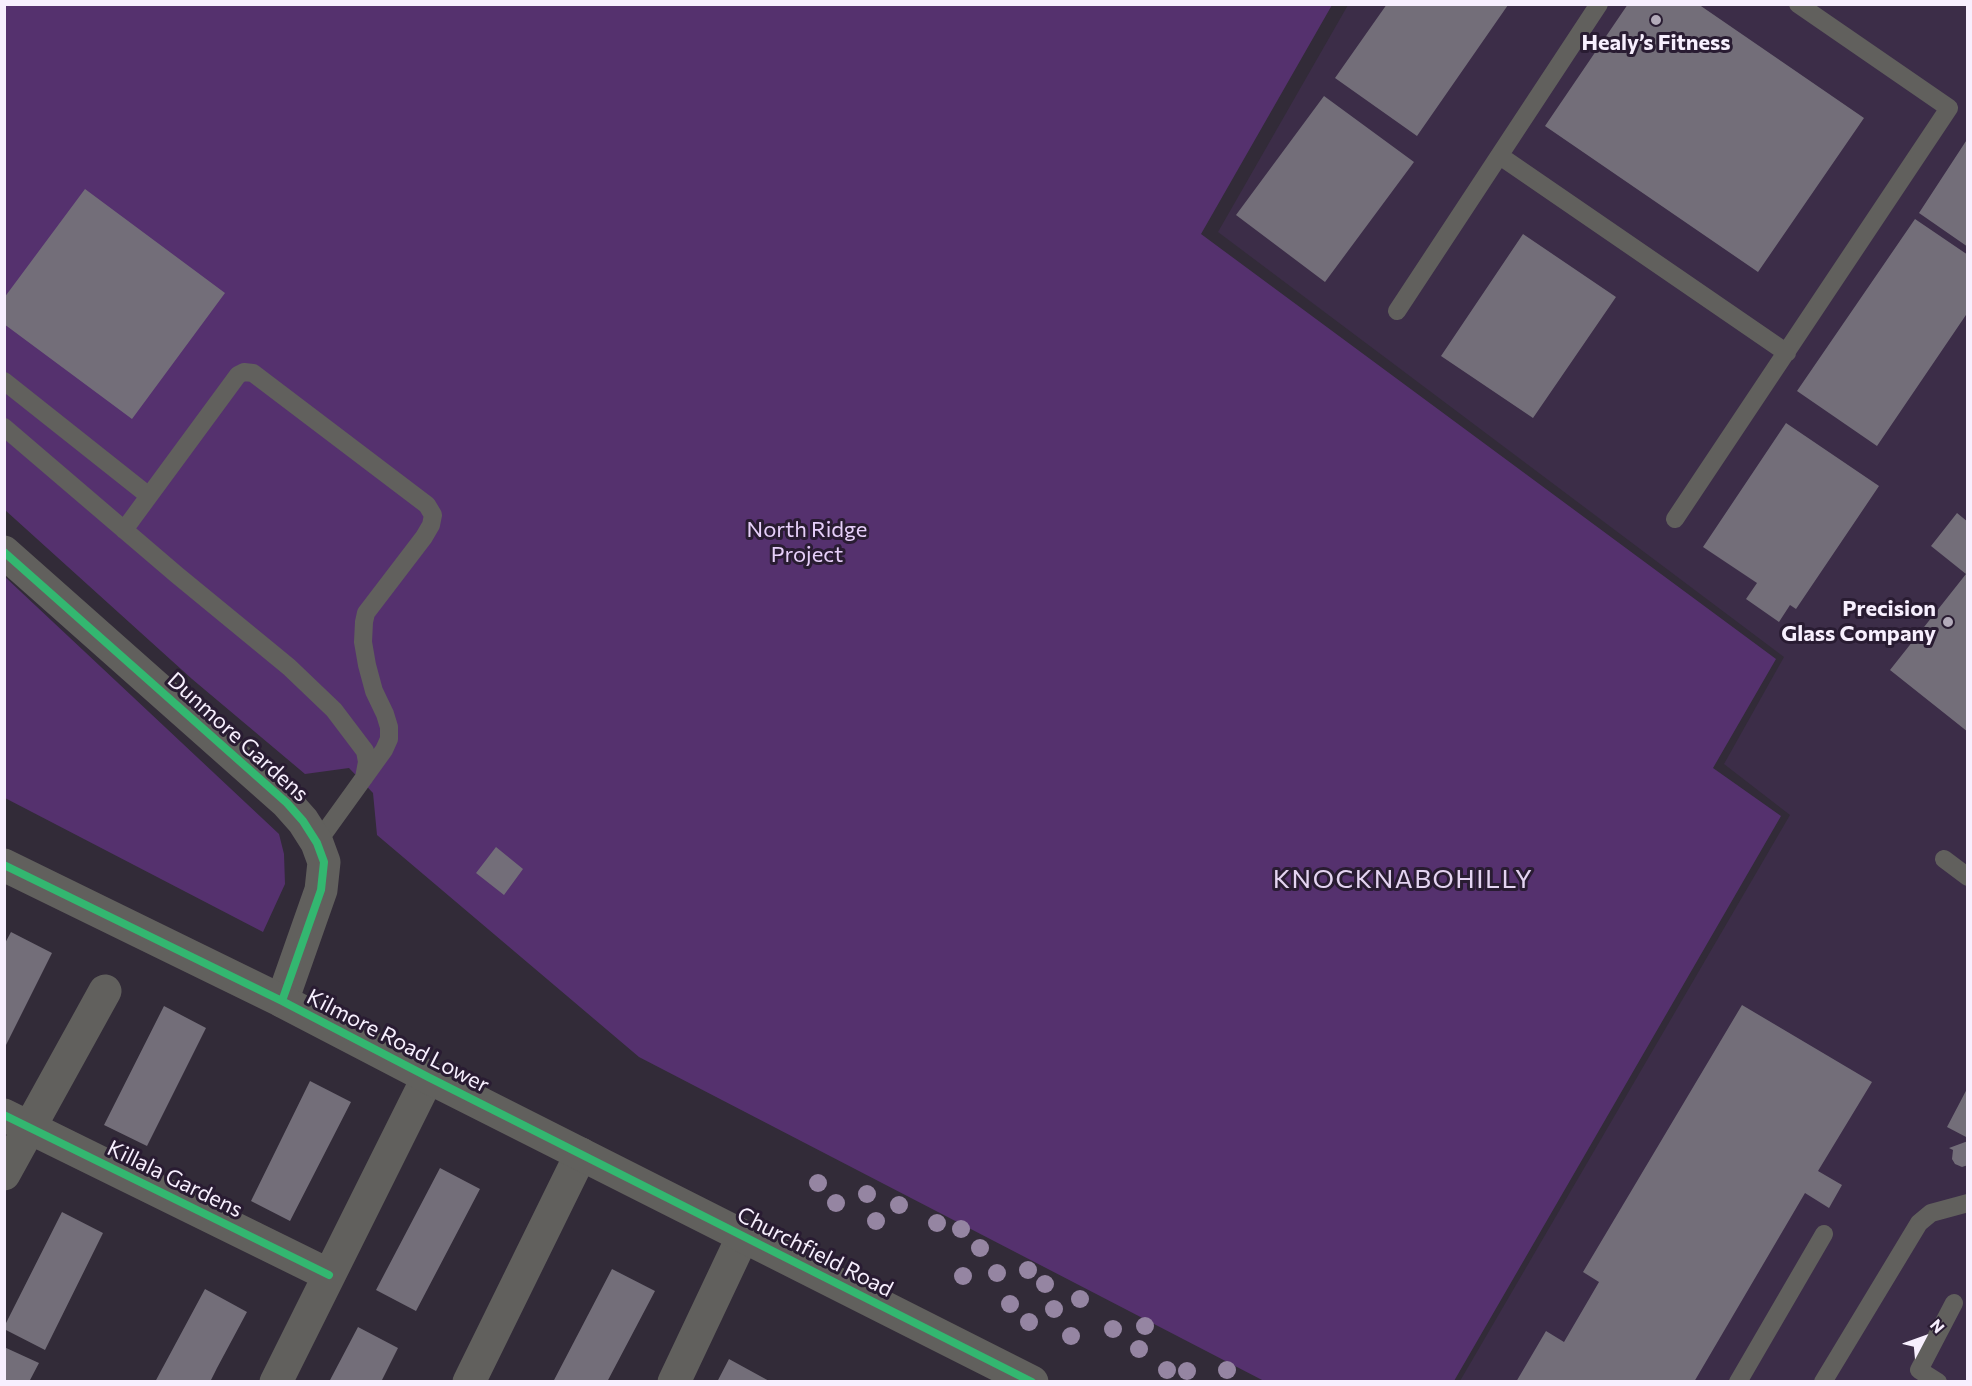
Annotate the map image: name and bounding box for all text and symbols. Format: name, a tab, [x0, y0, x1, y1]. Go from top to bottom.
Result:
marker: Healy’s Fitness	[1649, 13, 1663, 27]
place label: Healy’s Fitness	[1581, 30, 1731, 56]
park label: North Ridge Project	[747, 517, 867, 568]
place label: Precision Glass Company	[1781, 596, 1936, 648]
marker: Precision Glass Company	[1941, 615, 1955, 629]
street label: Dunmore Gardens	[162, 667, 314, 807]
district label: KNOCKNABOHILLY	[1273, 863, 1533, 895]
street label: Kilmore Road Lower	[302, 984, 494, 1098]
street label: Killala Gardens	[103, 1135, 247, 1223]
street label: Churchfield Road	[733, 1201, 897, 1303]
north arrow	[1894, 1308, 1954, 1368]
text: N	[1927, 1315, 1949, 1337]

